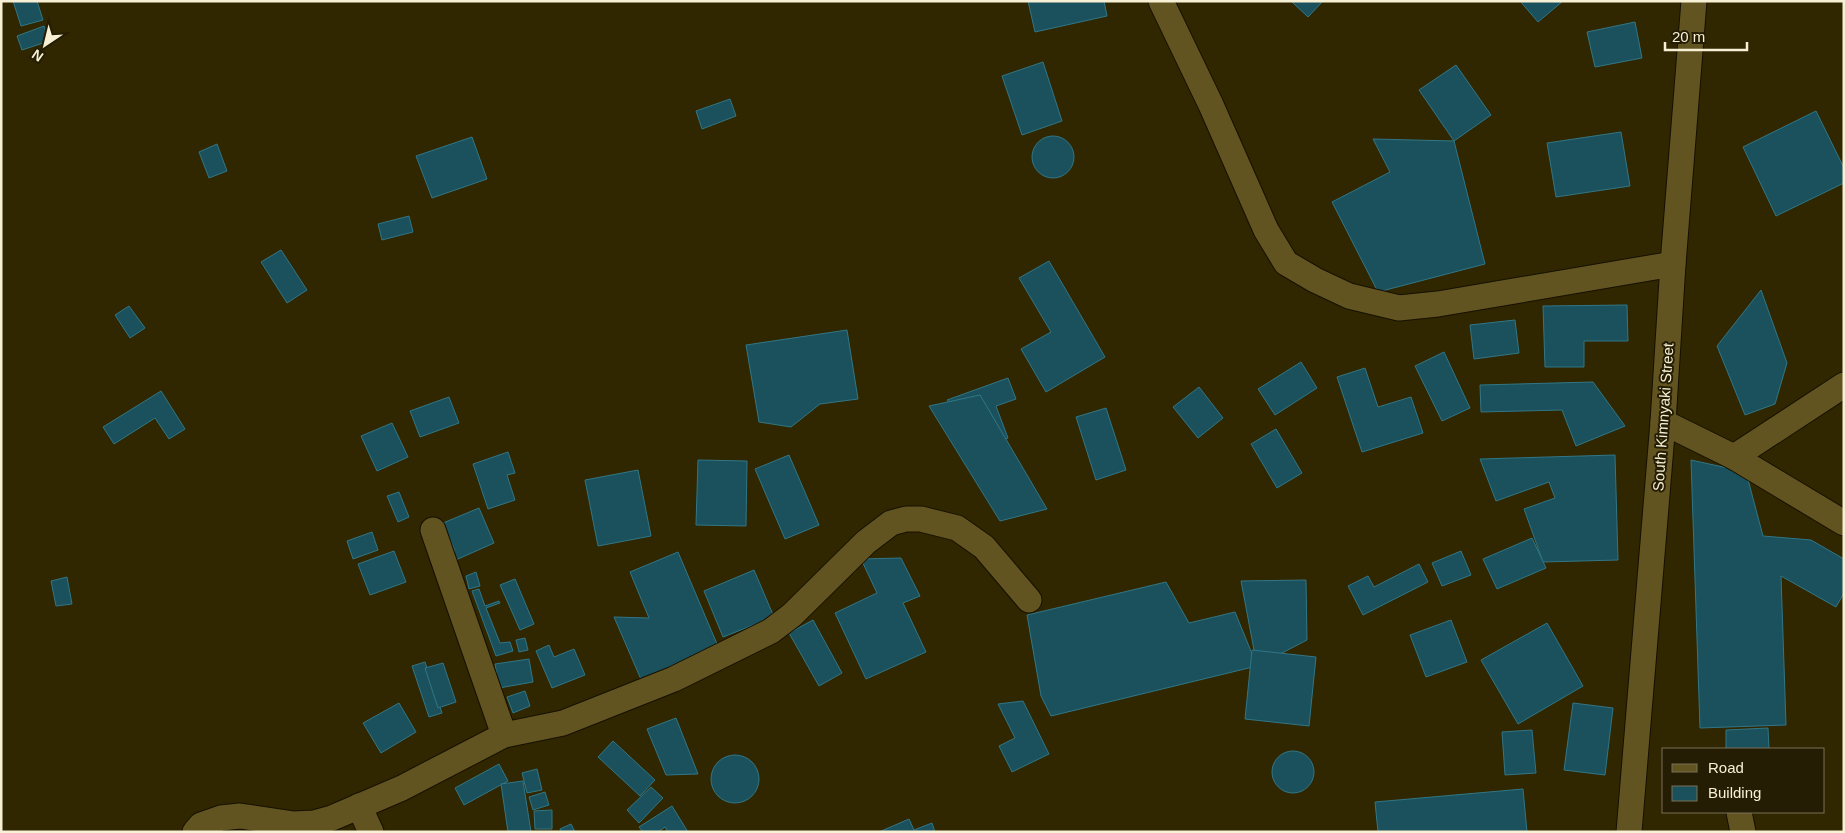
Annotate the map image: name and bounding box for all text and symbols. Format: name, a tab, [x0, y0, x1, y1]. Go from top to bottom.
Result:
north arrow	[20, 20, 70, 70]
scale bar	[1665, 20, 1748, 52]
text: 20 m	[1672, 28, 1705, 45]
text: N	[29, 46, 46, 65]
street label: South Kimnyaki Street	[1649, 342, 1677, 492]
legend	[1662, 748, 1825, 813]
text: Road	[1708, 759, 1744, 776]
text: Building	[1708, 784, 1761, 801]

